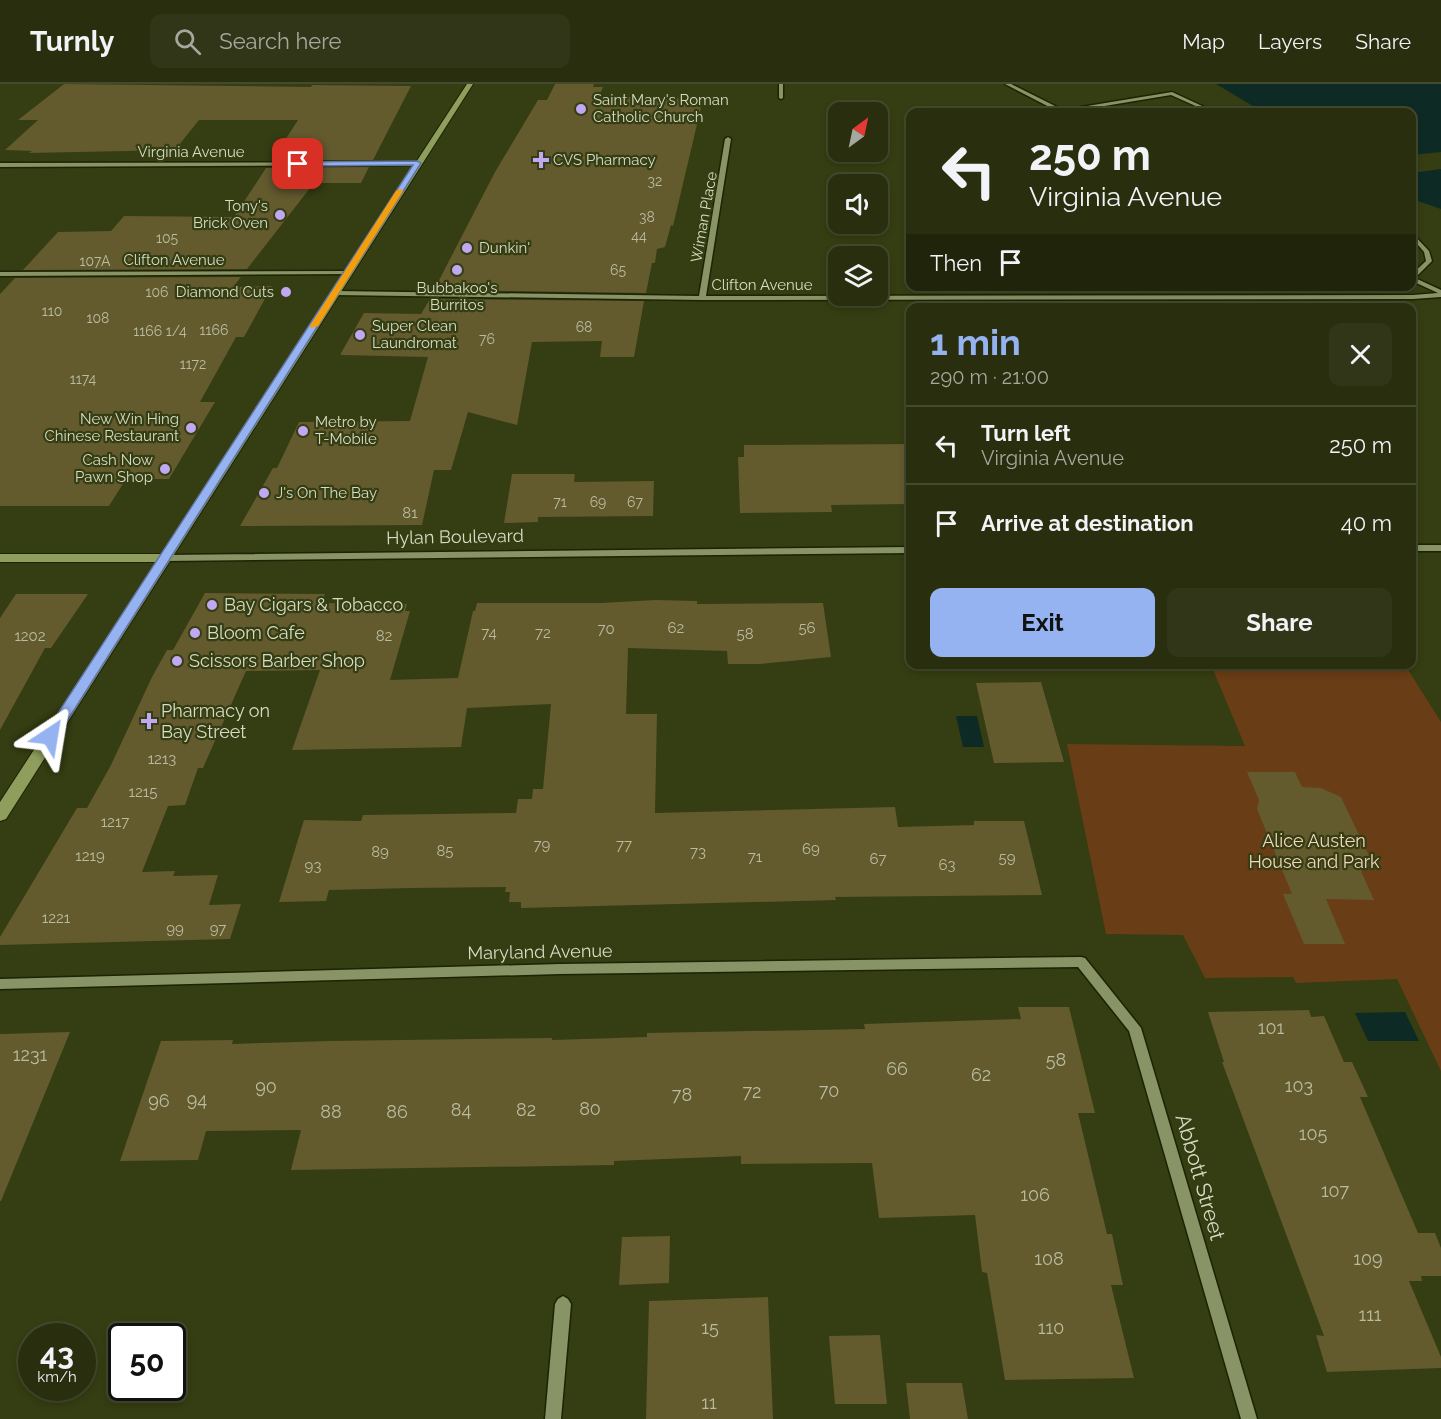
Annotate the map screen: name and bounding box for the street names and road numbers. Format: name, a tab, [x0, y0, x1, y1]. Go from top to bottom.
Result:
street label: Virginia Avenue	[137, 143, 245, 161]
street label: Wiman Place	[687, 170, 721, 264]
street label: Clifton Avenue	[123, 251, 225, 269]
street label: Clifton Avenue	[711, 276, 813, 294]
street label: Hylan Boulevard	[386, 525, 524, 548]
street label: Maryland Avenue	[467, 940, 613, 963]
street label: Abbott Street	[1171, 1111, 1230, 1243]

